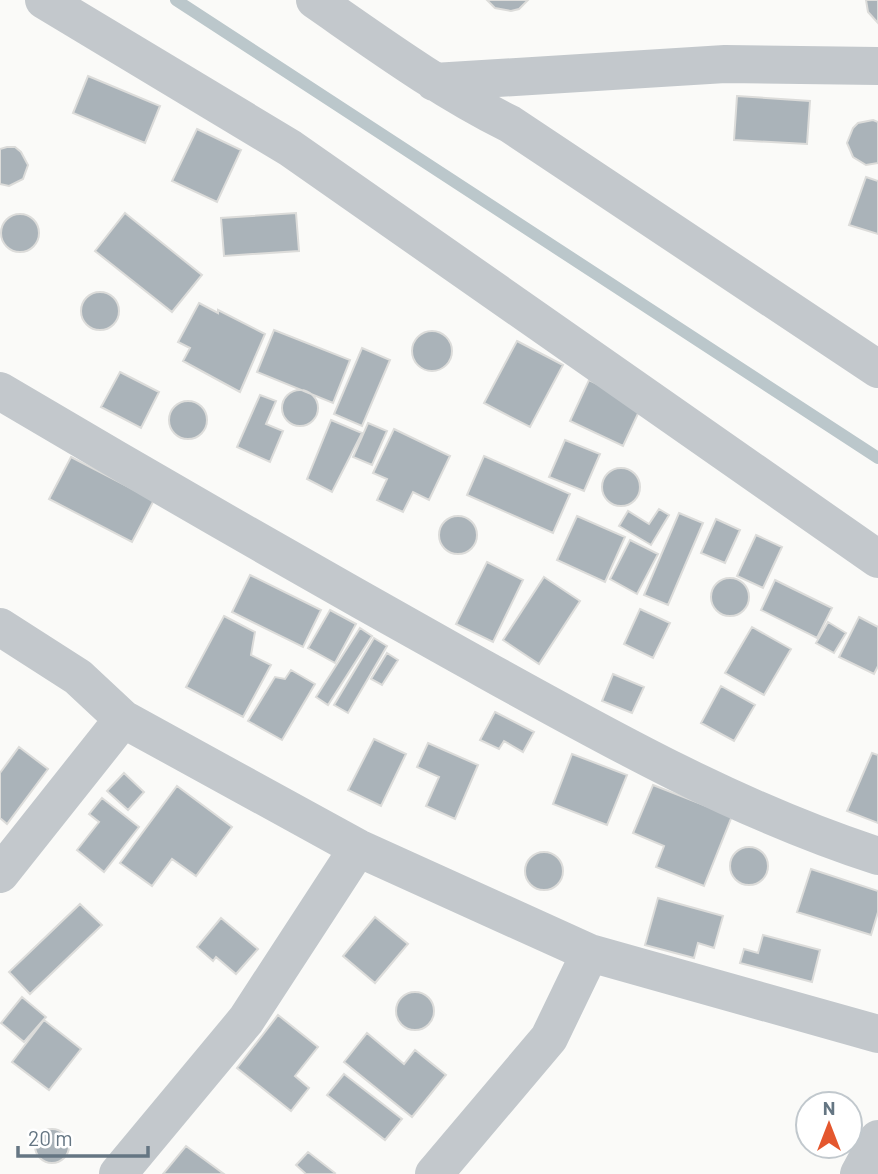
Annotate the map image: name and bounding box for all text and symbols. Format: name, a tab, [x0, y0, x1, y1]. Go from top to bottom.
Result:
north arrow	[794, 1090, 864, 1160]
text: N	[823, 1096, 835, 1119]
scale bar	[18, 1114, 147, 1158]
text: 20 m	[28, 1125, 73, 1150]

